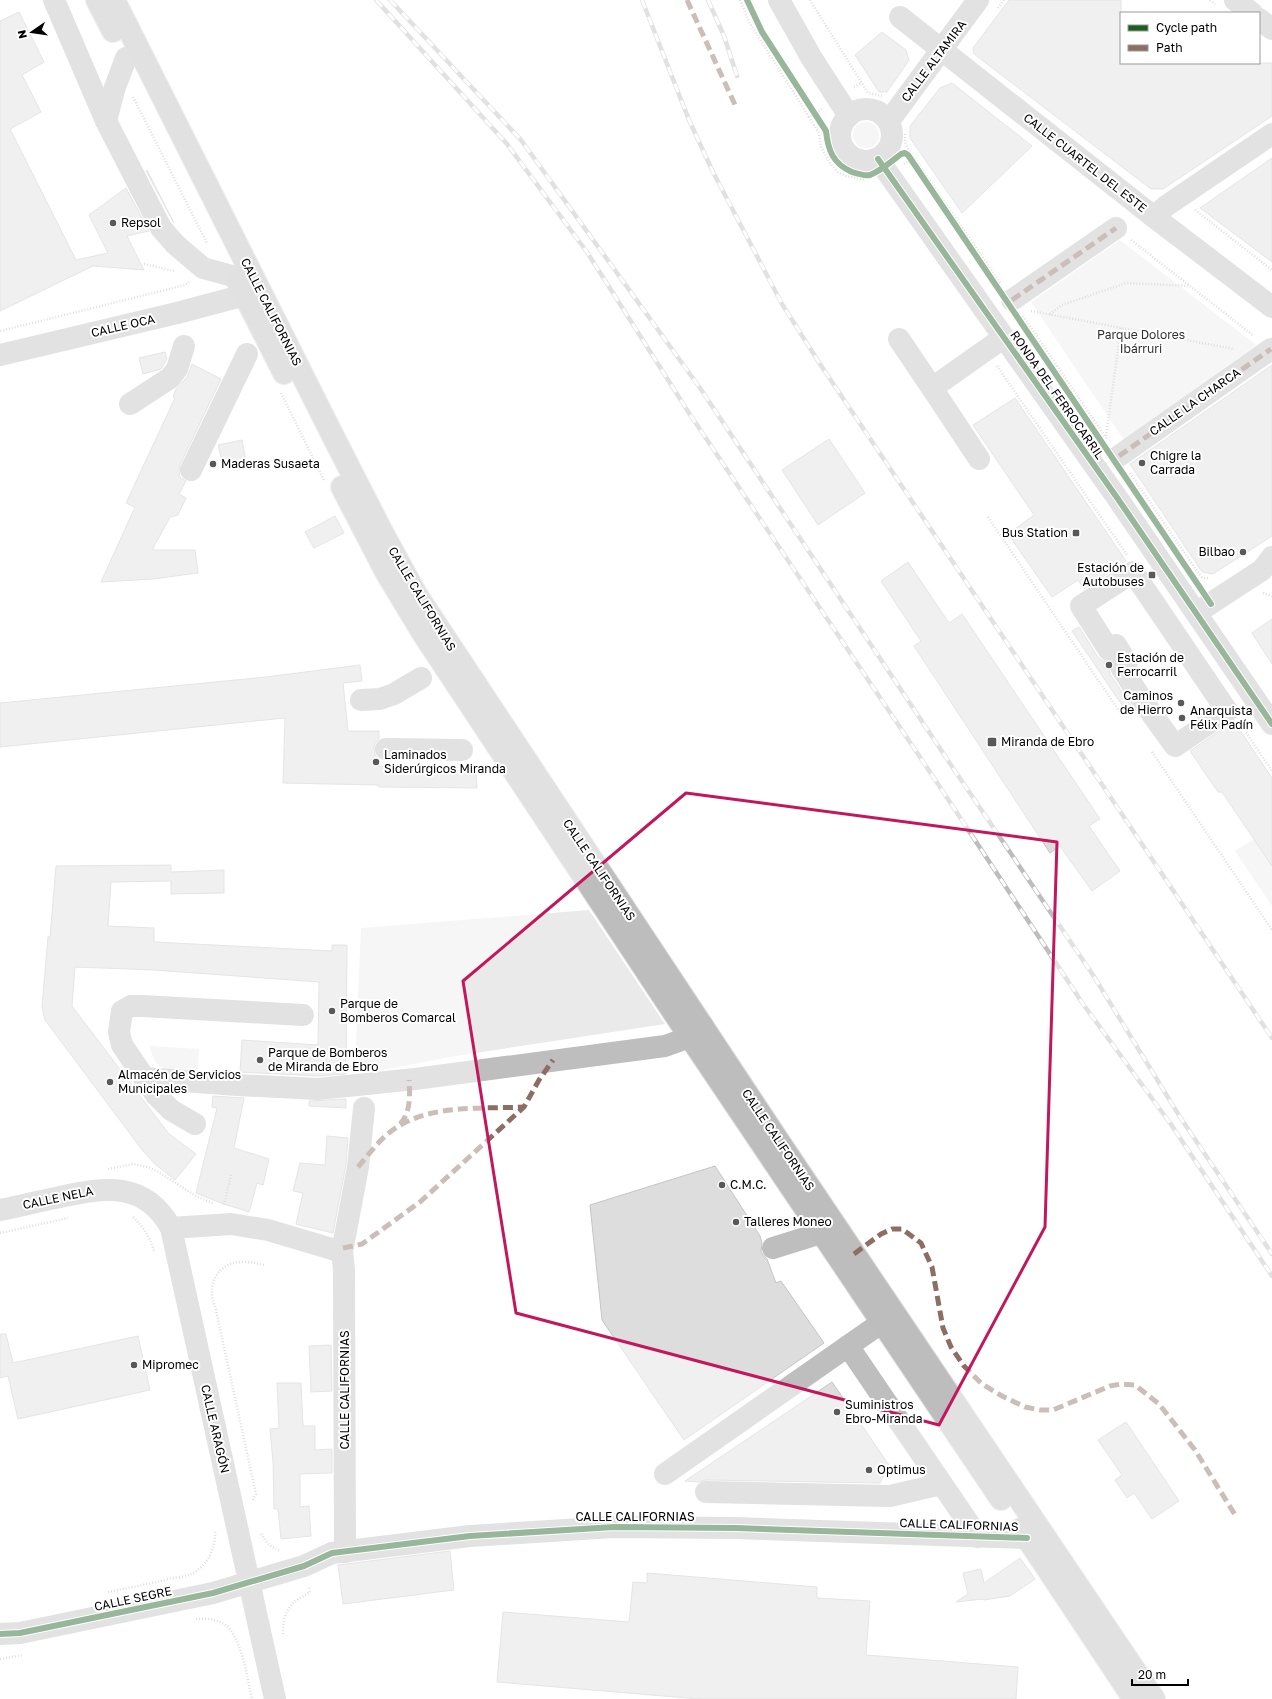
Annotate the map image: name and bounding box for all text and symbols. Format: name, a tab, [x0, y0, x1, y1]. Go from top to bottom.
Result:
north arrow	[12, 12, 52, 52]
legend	[1120, 12, 1260, 64]
street label: CALLE ALTAMIRA	[898, 17, 969, 105]
text: Cycle path	[1156, 20, 1217, 35]
text: N	[14, 29, 29, 40]
text: Path	[1156, 40, 1183, 55]
street label: CALLE CUARTEL DEL ESTE	[1021, 110, 1150, 215]
place label: Repsol	[121, 215, 161, 230]
marker: Repsol	[108, 218, 118, 228]
street label: CALLE CALIFORNIAS	[238, 255, 305, 369]
street label: CALLE OCA	[90, 311, 156, 340]
park label: Parque Dolores Ibárruri	[1097, 327, 1185, 356]
street label: RONDA DEL FERROCARRIL	[1007, 328, 1108, 462]
street label: CALLE LA CHARCA	[1146, 365, 1243, 439]
place label: Chigre la Carrada	[1150, 448, 1201, 477]
place label: Maderas Susaeta	[221, 456, 320, 471]
marker: Chigre la Carrada	[1137, 458, 1147, 468]
marker: Maderas Susaeta	[208, 459, 218, 469]
place label: Bus Station	[1002, 525, 1068, 540]
marker: Bus Station	[1071, 528, 1081, 538]
street label: CALLE CALIFORNIAS	[385, 544, 460, 654]
place label: Bilbao	[1199, 544, 1235, 559]
marker: Bilbao	[1238, 547, 1248, 557]
place label: Estación de Autobuses	[1077, 560, 1144, 589]
marker: Estación de Autobuses	[1147, 570, 1157, 580]
place label: Estación de Ferrocarril	[1117, 650, 1184, 679]
marker: Estación de Ferrocarril	[1104, 660, 1114, 670]
place label: Caminos de Hierro	[1120, 688, 1173, 717]
marker: Caminos de Hierro	[1176, 698, 1186, 708]
place label: Anarquista Félix Padín	[1190, 703, 1253, 732]
marker: Anarquista Félix Padín	[1177, 713, 1187, 723]
place label: Miranda de Ebro	[1001, 734, 1094, 749]
marker: Miranda de Ebro	[986, 736, 998, 748]
place label: Laminados Siderúrgicos Miranda	[384, 747, 506, 776]
marker: Laminados Siderúrgicos Miranda	[371, 757, 381, 767]
street label: CALLE CALIFORNIAS	[560, 816, 639, 924]
place label: Parque de Bomberos Comarcal	[340, 996, 456, 1025]
marker: Parque de Bomberos Comarcal	[327, 1006, 337, 1016]
place label: Parque de Bomberos de Miranda de Ebro	[268, 1045, 387, 1074]
marker: Parque de Bomberos de Miranda de Ebro	[255, 1055, 265, 1065]
place label: Almacén de Servicios Municipales	[118, 1067, 241, 1096]
marker: Almacén de Servicios Municipales	[105, 1077, 115, 1087]
street label: CALLE CALIFORNIAS	[739, 1086, 818, 1194]
place label: C.M.C.	[730, 1177, 767, 1192]
marker: C.M.C.	[717, 1180, 727, 1190]
street label: CALLE NELA	[21, 1183, 94, 1212]
place label: Talleres Moneo	[744, 1214, 832, 1229]
marker: Talleres Moneo	[731, 1217, 741, 1227]
street label: CALLE CALIFORNIAS	[337, 1330, 352, 1450]
place label: Mipromec	[142, 1357, 199, 1372]
marker: Mipromec	[129, 1360, 139, 1370]
street label: CALLE ARAGÓN	[198, 1383, 233, 1475]
place label: Suministros Ebro-Miranda	[845, 1397, 922, 1426]
marker: Suministros Ebro-Miranda	[832, 1407, 842, 1417]
place label: Optimus	[877, 1462, 926, 1477]
marker: Optimus	[864, 1465, 874, 1475]
street label: CALLE CALIFORNIAS	[575, 1509, 695, 1524]
street label: CALLE CALIFORNIAS	[899, 1515, 1019, 1534]
street label: CALLE SEGRE	[93, 1583, 173, 1614]
scale bar	[1132, 1661, 1188, 1687]
text: 20 m	[1138, 1667, 1166, 1682]

